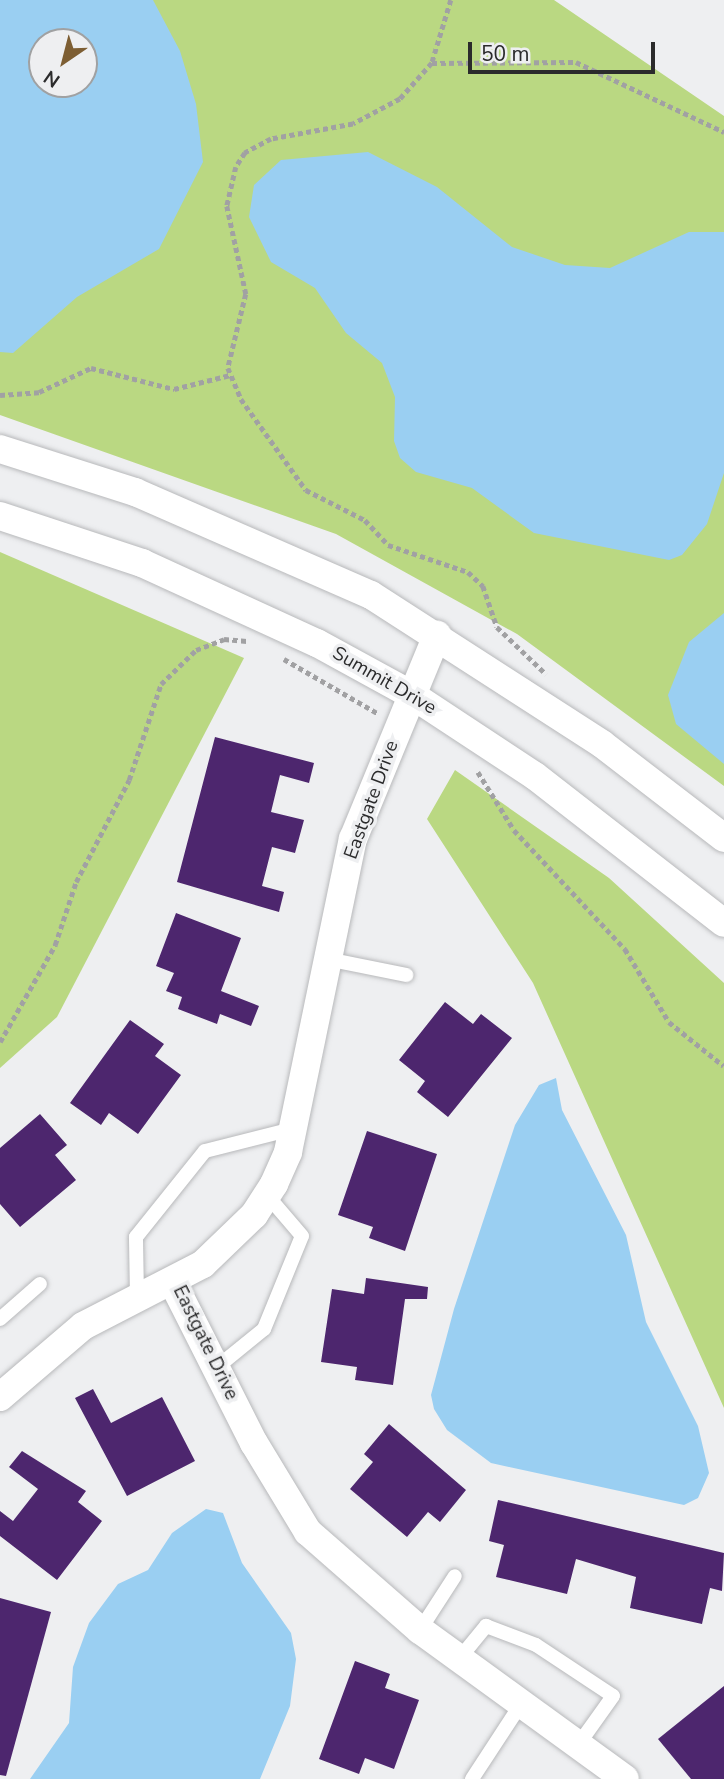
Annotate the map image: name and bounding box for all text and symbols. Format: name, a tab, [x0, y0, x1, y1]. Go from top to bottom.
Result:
north arrow	[28, 28, 98, 98]
scale bar	[472, 28, 659, 72]
text: 50 m	[481, 40, 530, 68]
text: N	[39, 64, 65, 93]
street label: Summit Drive	[328, 642, 440, 720]
street label: Eastgate Drive	[340, 738, 404, 862]
street label: Eastgate Drive	[167, 1282, 243, 1404]

